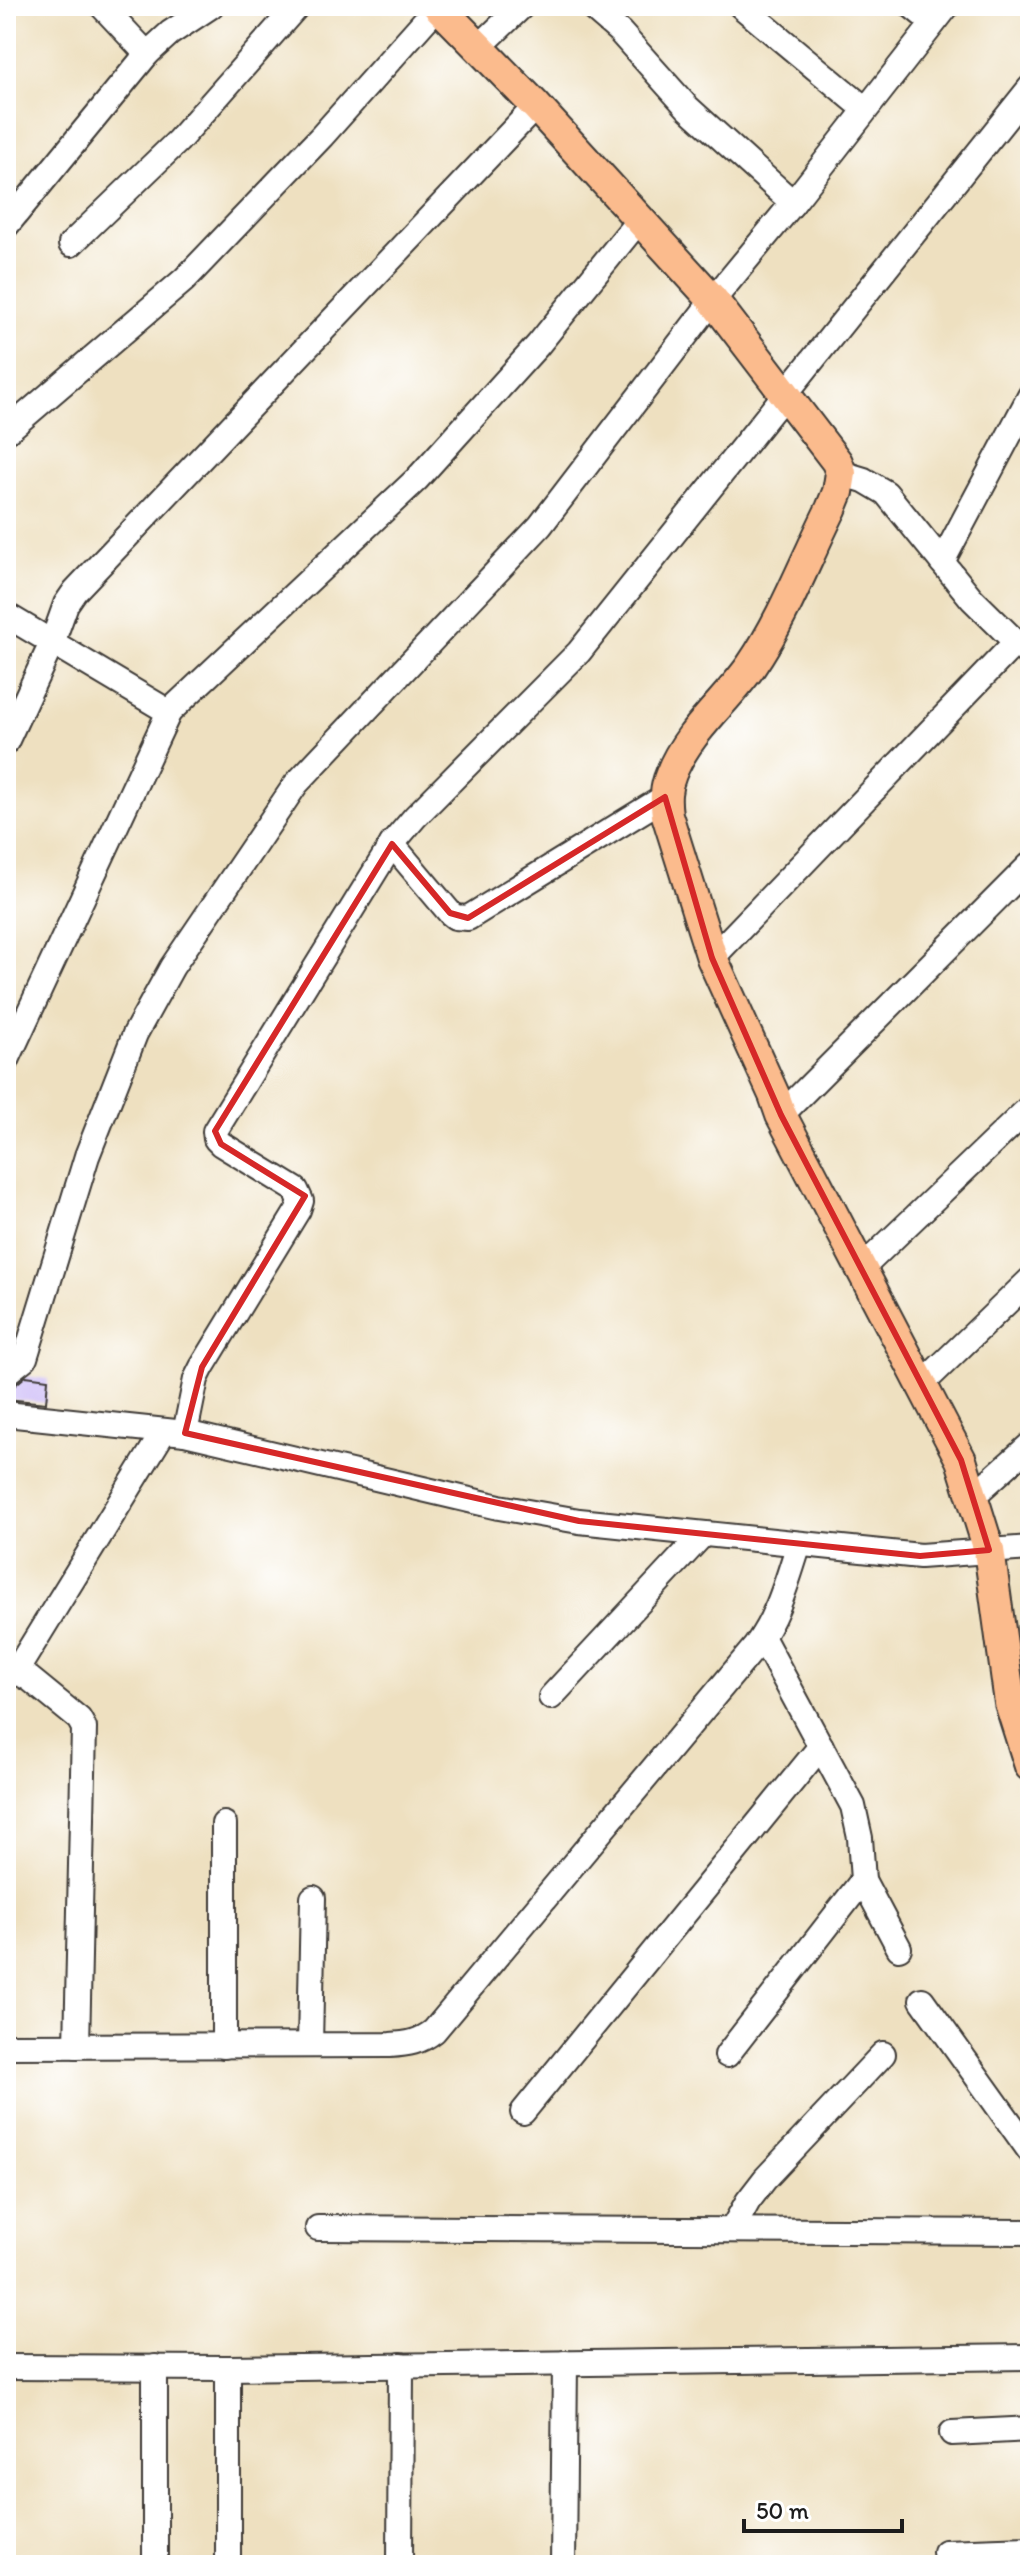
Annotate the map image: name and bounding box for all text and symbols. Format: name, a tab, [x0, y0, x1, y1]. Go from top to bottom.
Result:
scale bar	[744, 2483, 902, 2533]
text: 50 m	[756, 2496, 809, 2525]

